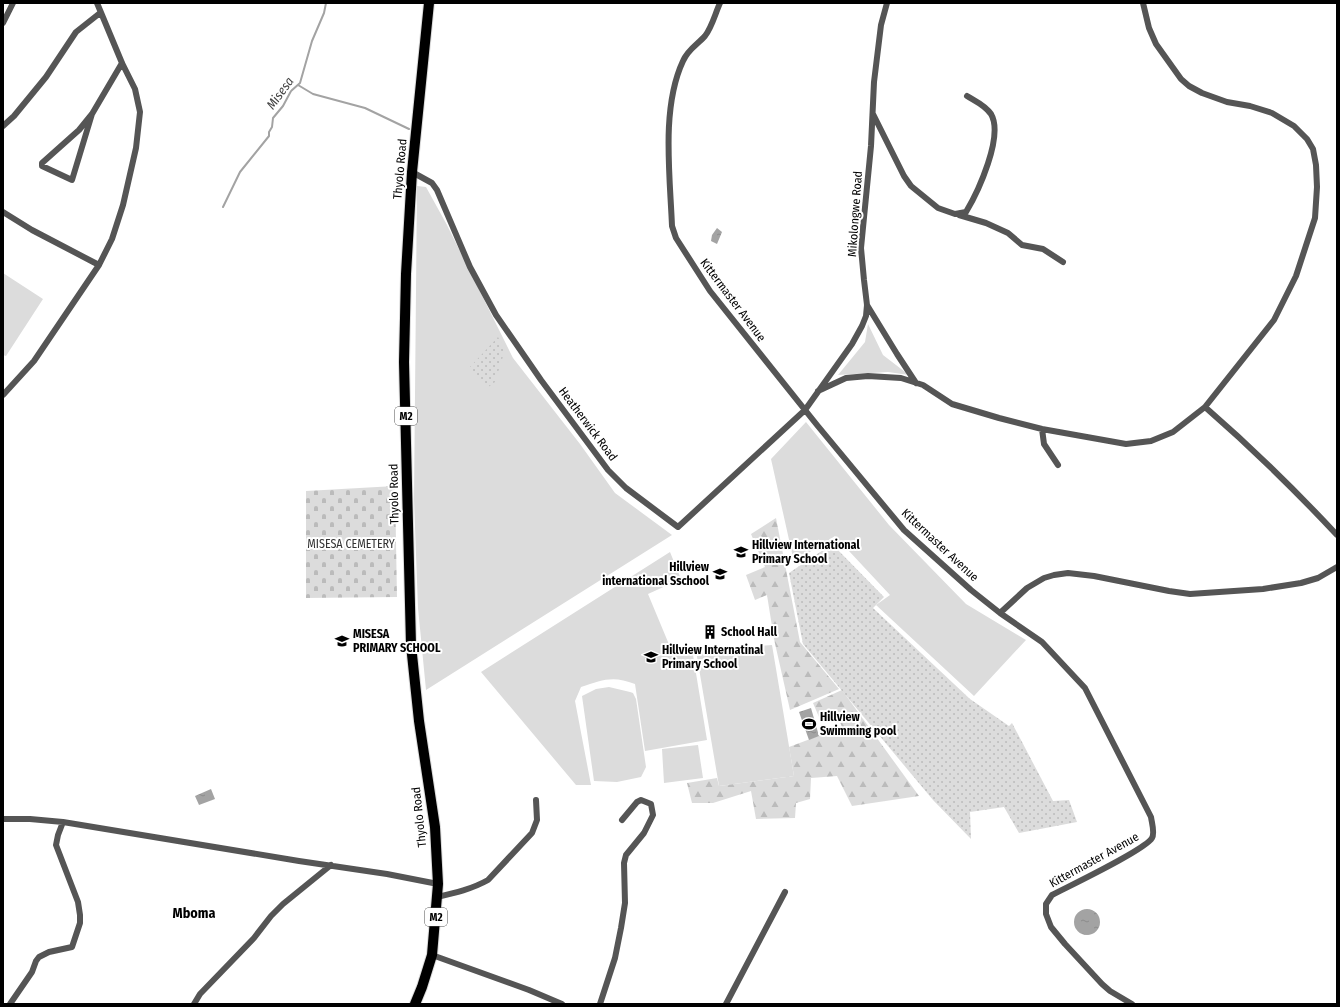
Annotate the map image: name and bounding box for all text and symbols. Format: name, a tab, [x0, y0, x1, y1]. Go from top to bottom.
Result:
water label: Misesa	[263, 74, 297, 112]
street label: Thyolo Road	[390, 138, 410, 200]
street label: Mikolongwe Road	[845, 170, 865, 258]
street label: Kittermaster Avenue	[697, 256, 769, 344]
street label: Heatherwick Road	[556, 384, 620, 464]
road number: M2	[395, 407, 417, 425]
street label: Thyolo Road	[386, 464, 402, 524]
street label: Kittermaster Avenue	[899, 506, 981, 584]
park label: MISESA CEMETERY	[307, 537, 395, 551]
place label: Hillview International Primary School	[752, 538, 860, 566]
school or university icon: Hillview International Primary School	[733, 544, 749, 560]
place label: Hillview international Sschool	[602, 560, 710, 588]
school or university icon: Hillview international Sschool	[712, 566, 728, 582]
building icon: School Hall	[702, 624, 718, 640]
place label: School Hall	[721, 625, 778, 639]
place label: MISESA PRIMARY SCHOOL	[353, 627, 441, 655]
school or university icon: MISESA PRIMARY SCHOOL	[334, 633, 350, 649]
place label: Hillview Internatinal Primary School	[662, 643, 764, 671]
school or university icon: Hillview Internatinal Primary School	[643, 649, 659, 665]
place label: Hillview Swimming pool	[820, 710, 897, 738]
sports icon: Hillview Swimming pool	[801, 716, 817, 732]
street label: Thyolo Road	[409, 786, 429, 848]
street label: Kittermaster Avenue	[1047, 830, 1141, 890]
district label: Mboma	[173, 905, 215, 922]
road number: M2	[425, 908, 447, 926]

